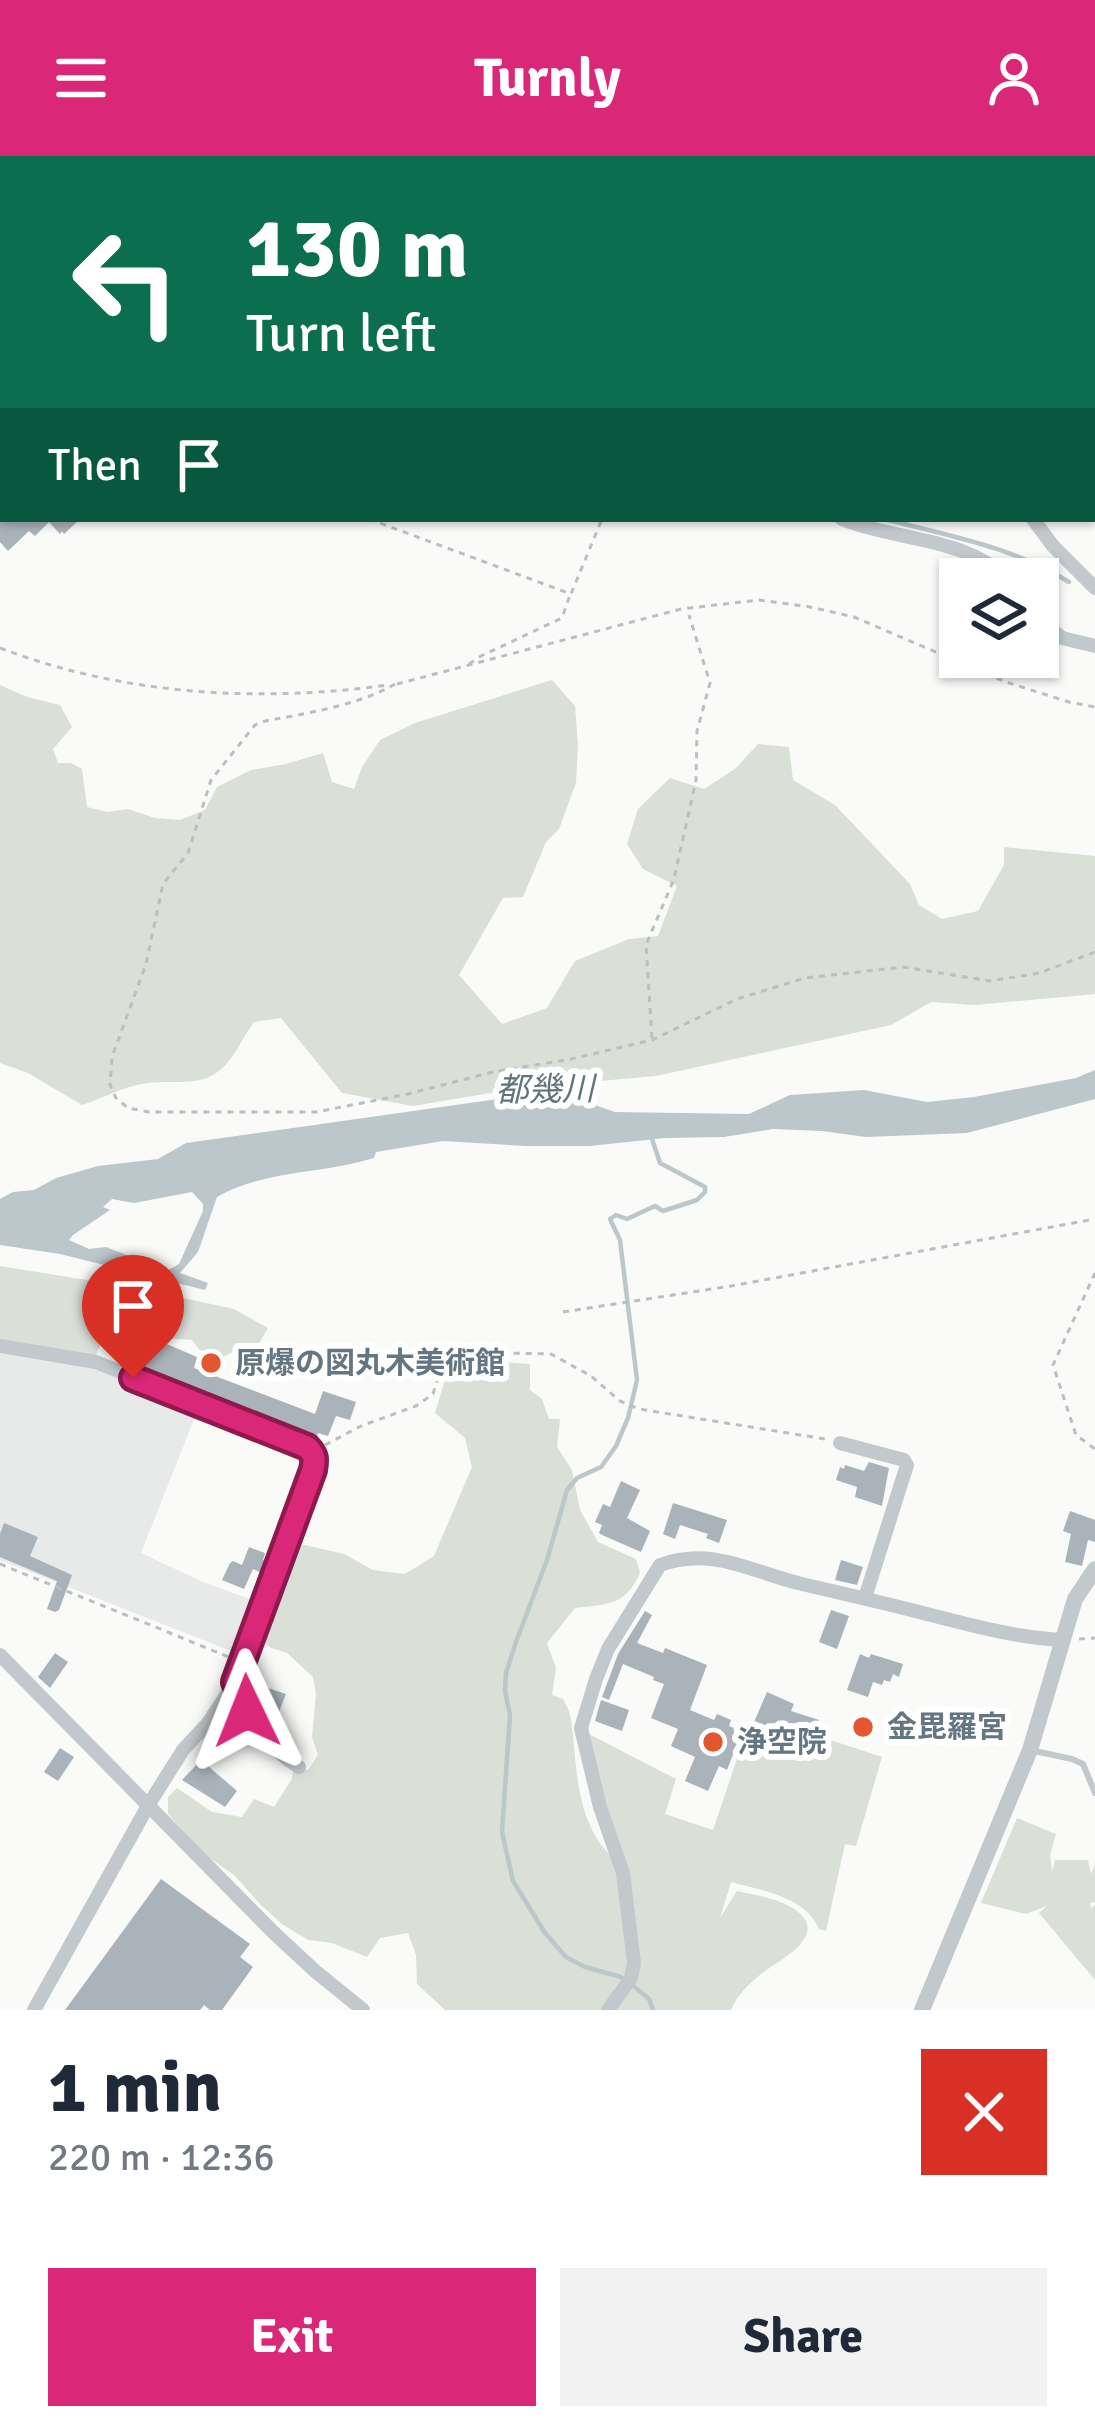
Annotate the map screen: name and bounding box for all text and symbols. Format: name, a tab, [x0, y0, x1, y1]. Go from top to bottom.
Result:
icon: menu	[48, 45, 114, 111]
text: Turnly	[474, 45, 621, 112]
icon: person	[981, 45, 1047, 111]
text: 130 m	[246, 197, 468, 301]
icon: left	[48, 204, 204, 360]
text: Turn left	[246, 300, 436, 367]
icon: arrive	[166, 432, 232, 498]
text: Then	[48, 438, 142, 493]
map controls	[939, 558, 1059, 678]
button: layers	[939, 558, 1059, 678]
water label: 都幾川	[495, 1069, 598, 1111]
pin	[82, 1255, 184, 1378]
icon: arrive	[100, 1273, 166, 1339]
place label: 原爆の図丸木美術館	[235, 1345, 505, 1382]
marker: 原爆の図丸木美術館	[198, 1350, 224, 1376]
position arrow	[184, 1648, 310, 1774]
place label: 金毘羅宮	[887, 1709, 1007, 1746]
marker: 金毘羅宮	[850, 1714, 876, 1740]
place label: 浄空院	[737, 1724, 827, 1761]
marker: 浄空院	[700, 1729, 726, 1755]
text: 1 min	[48, 2043, 222, 2132]
button: close	[921, 2049, 1047, 2175]
text: 220 m · 12:36	[48, 2133, 275, 2181]
button: Exit	[48, 2268, 536, 2406]
button: Share	[560, 2268, 1047, 2406]

